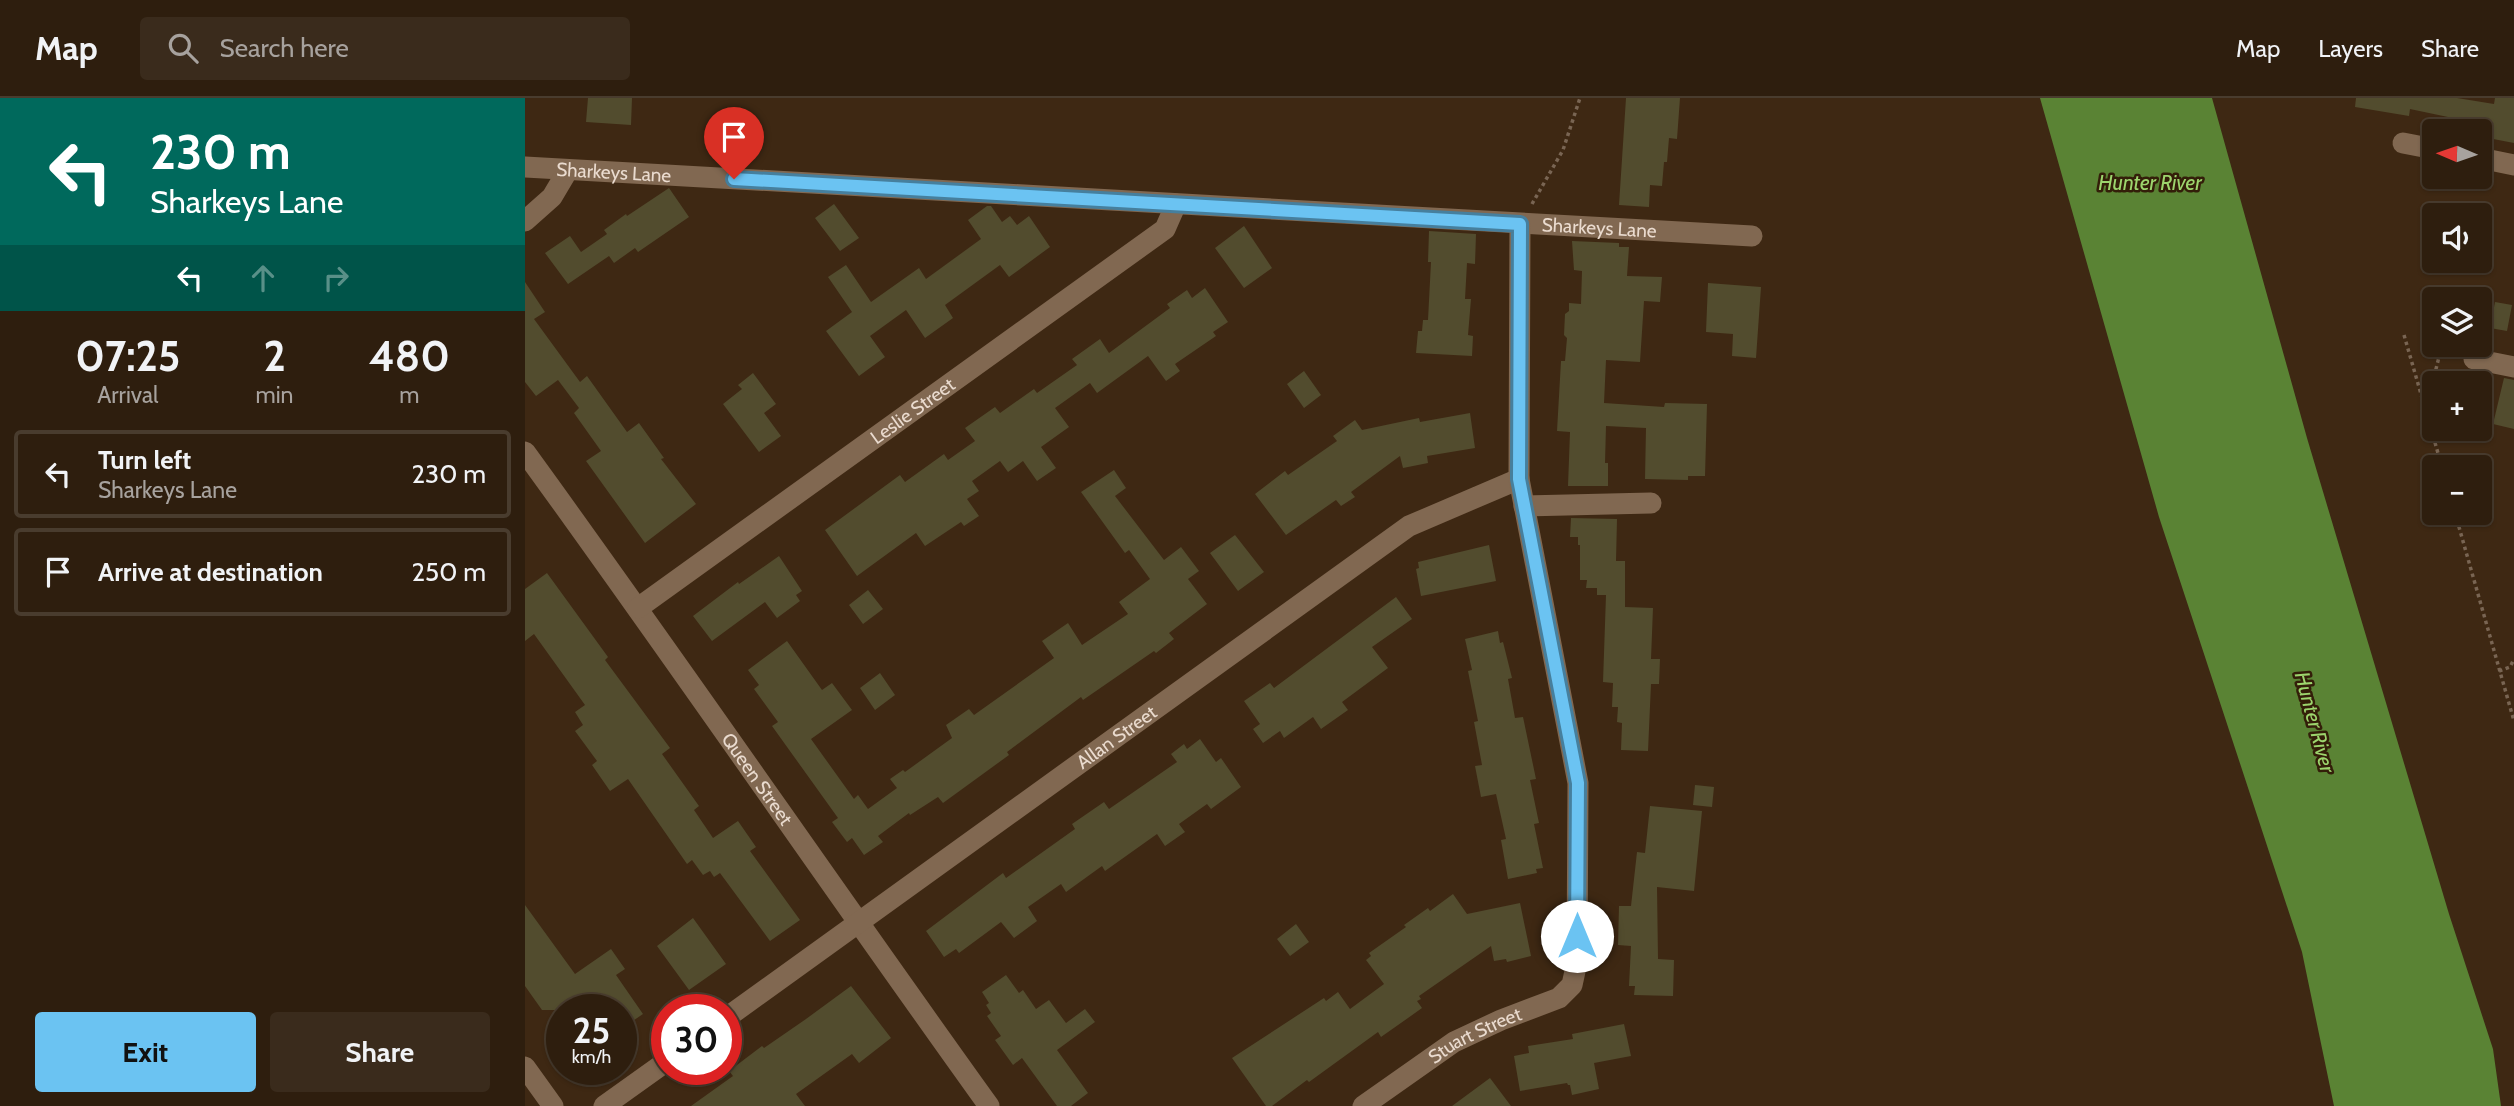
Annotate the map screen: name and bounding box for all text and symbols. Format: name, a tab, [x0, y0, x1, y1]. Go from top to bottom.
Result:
search box	[140, 17, 630, 80]
text: Map	[35, 28, 98, 68]
icon: search	[164, 29, 202, 67]
text: Search here	[220, 32, 349, 64]
text: Map	[2236, 34, 2280, 63]
text: Layers	[2318, 34, 2383, 63]
text: Share	[2421, 34, 2479, 63]
pin	[704, 107, 764, 179]
icon: arrive	[715, 118, 753, 156]
north arrow	[2422, 119, 2492, 189]
map controls	[2422, 119, 2492, 525]
text: 230 m	[150, 122, 291, 181]
icon: left	[35, 126, 126, 217]
street label: Sharkeys Lane	[556, 157, 672, 187]
water label: Hunter River	[2098, 170, 2203, 195]
text: Sharkeys Lane	[150, 182, 343, 221]
button: sound	[2422, 203, 2492, 273]
street label: Sharkeys Lane	[1541, 213, 1658, 242]
icon: left	[171, 259, 209, 297]
icon: ahead	[244, 259, 282, 297]
icon: right	[317, 259, 355, 297]
button: layers	[2422, 287, 2492, 357]
text: 07:25	[75, 330, 180, 382]
text: 2	[263, 330, 286, 382]
text: 480	[369, 330, 450, 382]
button: +	[2422, 371, 2492, 441]
street label: Leslie Street	[866, 372, 960, 449]
text: Arrival	[97, 381, 158, 409]
text: min	[256, 381, 293, 409]
text: m	[399, 381, 419, 409]
text: Turn left	[98, 444, 191, 476]
icon: left	[39, 455, 77, 493]
button: −	[2422, 455, 2492, 525]
text: 230 m	[412, 458, 486, 490]
text: Sharkeys Lane	[98, 476, 237, 504]
icon: arrive	[39, 553, 77, 591]
text: Arrive at destination	[98, 556, 323, 588]
text: 250 m	[412, 556, 486, 588]
water label: Hunter River	[2290, 669, 2341, 777]
street label: Allan Street	[1072, 700, 1161, 773]
street label: Queen Street	[717, 728, 798, 830]
position arrow	[1540, 899, 1614, 973]
speed limit sign: 30	[651, 994, 742, 1085]
street label: Stuart Street	[1424, 1002, 1525, 1068]
text: 25	[573, 1009, 610, 1052]
button: Exit	[35, 1012, 256, 1092]
button: Share	[270, 1012, 490, 1092]
text: km/h	[572, 1046, 611, 1068]

